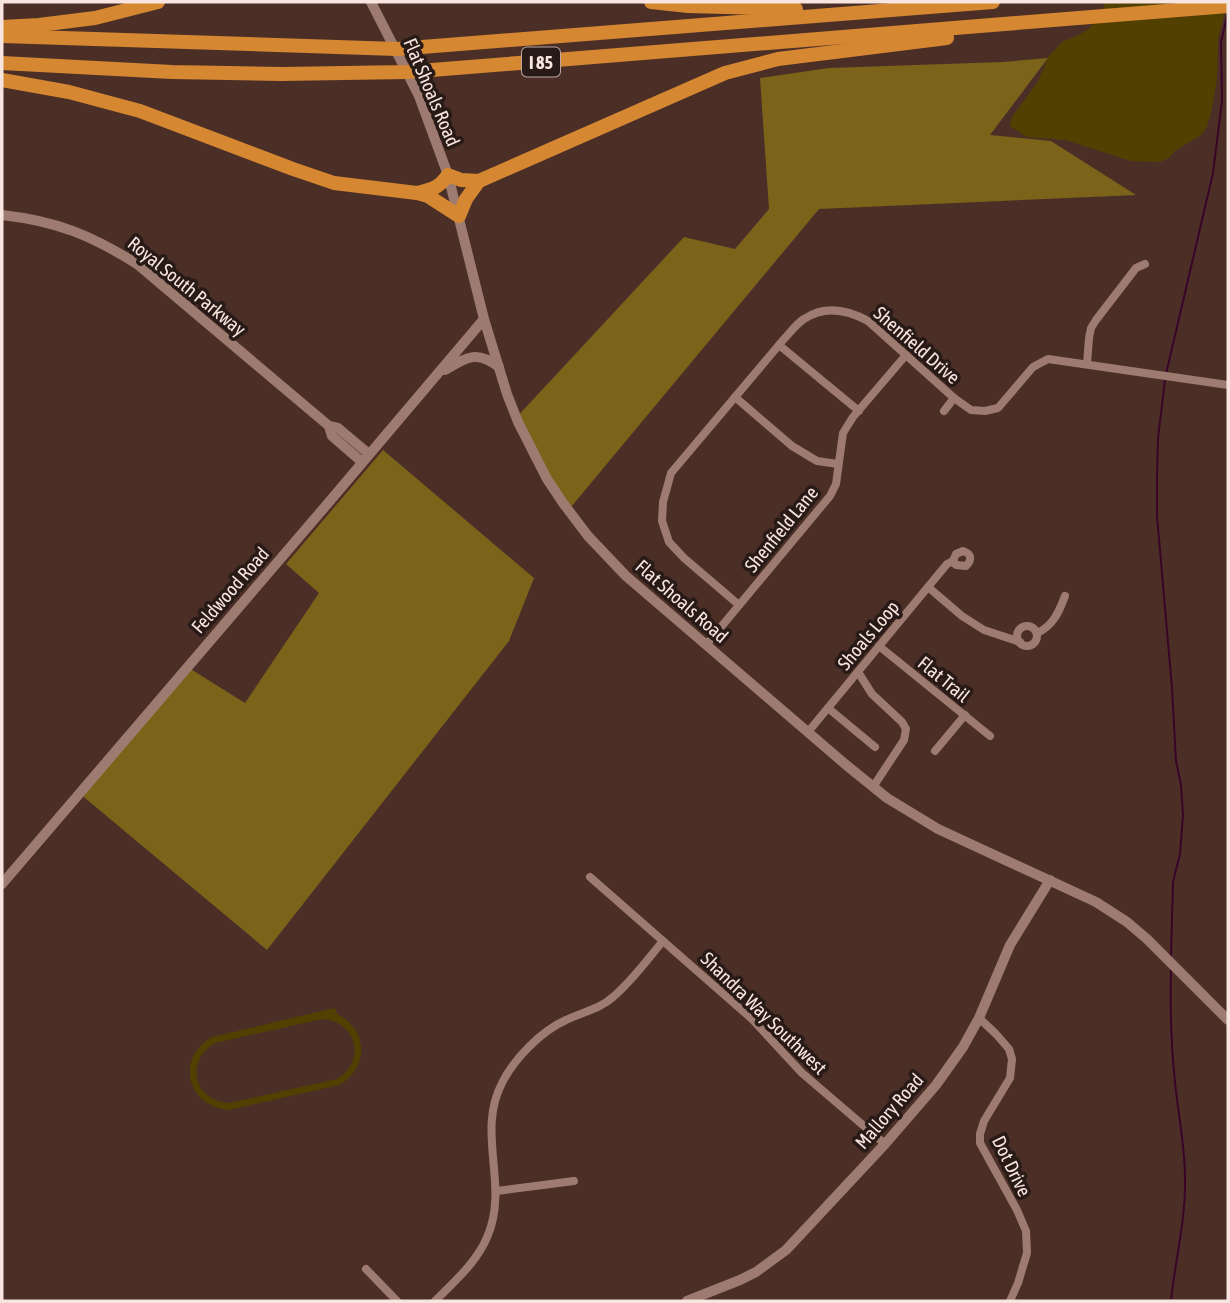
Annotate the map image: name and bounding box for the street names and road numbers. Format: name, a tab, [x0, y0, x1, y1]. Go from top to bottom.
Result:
street label: Flat Shoals Road	[399, 35, 465, 149]
road number: I 85	[522, 48, 560, 76]
street label: Royal South Parkway	[124, 232, 251, 340]
street label: Shenfield Drive	[870, 302, 964, 388]
street label: Shenfield Lane	[740, 482, 822, 576]
street label: Feldwood Road	[187, 543, 273, 637]
street label: Flat Shoals Road	[631, 555, 733, 647]
street label: Shoals Loop	[833, 596, 903, 674]
street label: Flat Trail	[914, 651, 974, 707]
street label: Shandra Way Southwest	[697, 947, 831, 1079]
street label: Mallory Road	[850, 1069, 928, 1153]
street label: Dot Drive	[988, 1132, 1036, 1200]

